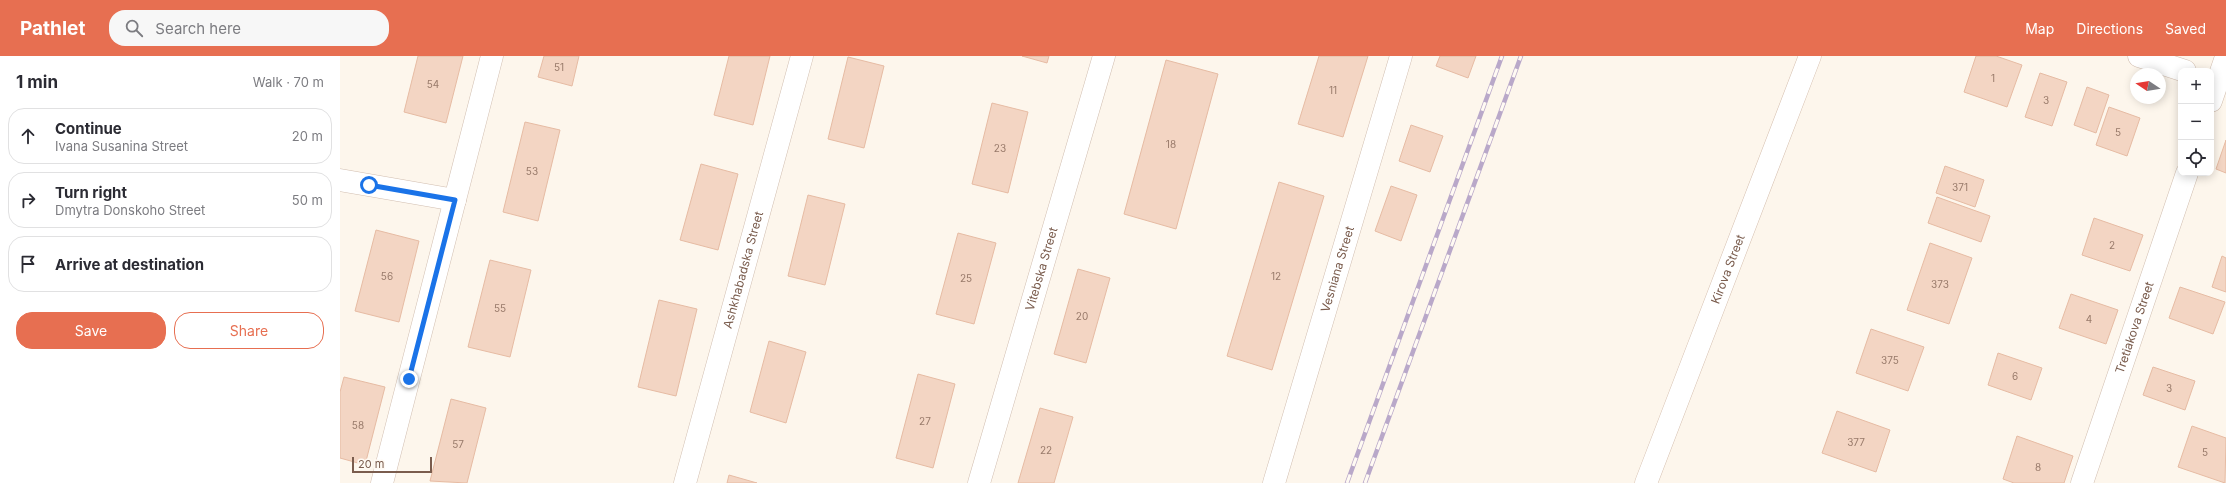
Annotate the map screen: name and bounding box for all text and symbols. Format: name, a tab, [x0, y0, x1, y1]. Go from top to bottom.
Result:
search box	[109, 10, 389, 46]
text: Pathlet	[20, 17, 85, 40]
icon: search	[123, 17, 145, 39]
text: Search here	[155, 19, 241, 38]
text: Map	[2025, 20, 2054, 37]
text: Directions	[2076, 20, 2143, 37]
text: Saved	[2165, 20, 2206, 37]
house number: 51	[554, 61, 564, 73]
north arrow	[2130, 68, 2166, 104]
map controls	[2178, 68, 2214, 176]
button: +	[2178, 68, 2214, 104]
text: 1 min	[16, 72, 58, 92]
house number: 1	[1991, 72, 1995, 84]
text: Walk · 70 m	[253, 74, 324, 90]
house number: 54	[427, 78, 439, 90]
house number: 11	[1329, 84, 1337, 96]
house number: 3	[2043, 94, 2049, 106]
button: −	[2178, 104, 2214, 140]
text: Continue	[55, 119, 122, 138]
icon: ahead	[17, 125, 39, 147]
house number: 5	[2115, 126, 2121, 138]
text: 20 m	[292, 128, 323, 144]
text: Ivana Susanina Street	[55, 138, 188, 154]
house number: 18	[1166, 138, 1176, 150]
button: locate	[2178, 140, 2214, 176]
house number: 23	[994, 142, 1006, 154]
house number: 53	[526, 165, 538, 177]
route start	[360, 176, 378, 194]
house number: 371	[1952, 181, 1968, 193]
text: Turn right	[55, 183, 127, 202]
icon: right	[17, 189, 39, 211]
text: 50 m	[292, 192, 323, 208]
text: Dmytra Donskoho Street	[55, 202, 205, 218]
street label: Ashkhabadska Street	[720, 209, 766, 330]
street label: Vesniana Street	[1317, 224, 1357, 314]
street label: Vitebska Street	[1022, 225, 1061, 312]
street label: Kirova Street	[1708, 232, 1748, 306]
house number: 2	[2109, 239, 2115, 251]
icon: arrive	[17, 253, 39, 275]
text: Arrive at destination	[55, 255, 204, 274]
house number: 56	[381, 270, 393, 282]
house number: 12	[1271, 270, 1281, 282]
house number: 25	[960, 272, 972, 284]
house number: 373	[1931, 278, 1949, 290]
street label: Tretiakova Street	[2112, 280, 2157, 375]
house number: 55	[494, 302, 506, 314]
house number: 20	[1076, 310, 1088, 322]
button: Save	[16, 312, 166, 349]
button: Share	[174, 312, 324, 349]
house number: 4	[2086, 313, 2092, 325]
house number: 375	[1881, 354, 1899, 366]
route end	[400, 370, 418, 388]
house number: 6	[2012, 370, 2018, 382]
house number: 3	[2166, 382, 2172, 394]
house number: 27	[919, 415, 931, 427]
house number: 58	[352, 419, 364, 431]
house number: 377	[1847, 436, 1865, 448]
house number: 57	[452, 438, 464, 450]
house number: 22	[1040, 444, 1052, 456]
house number: 5	[2202, 446, 2208, 458]
scale bar	[352, 455, 432, 474]
text: 20 m	[358, 457, 384, 471]
house number: 8	[2035, 461, 2041, 473]

